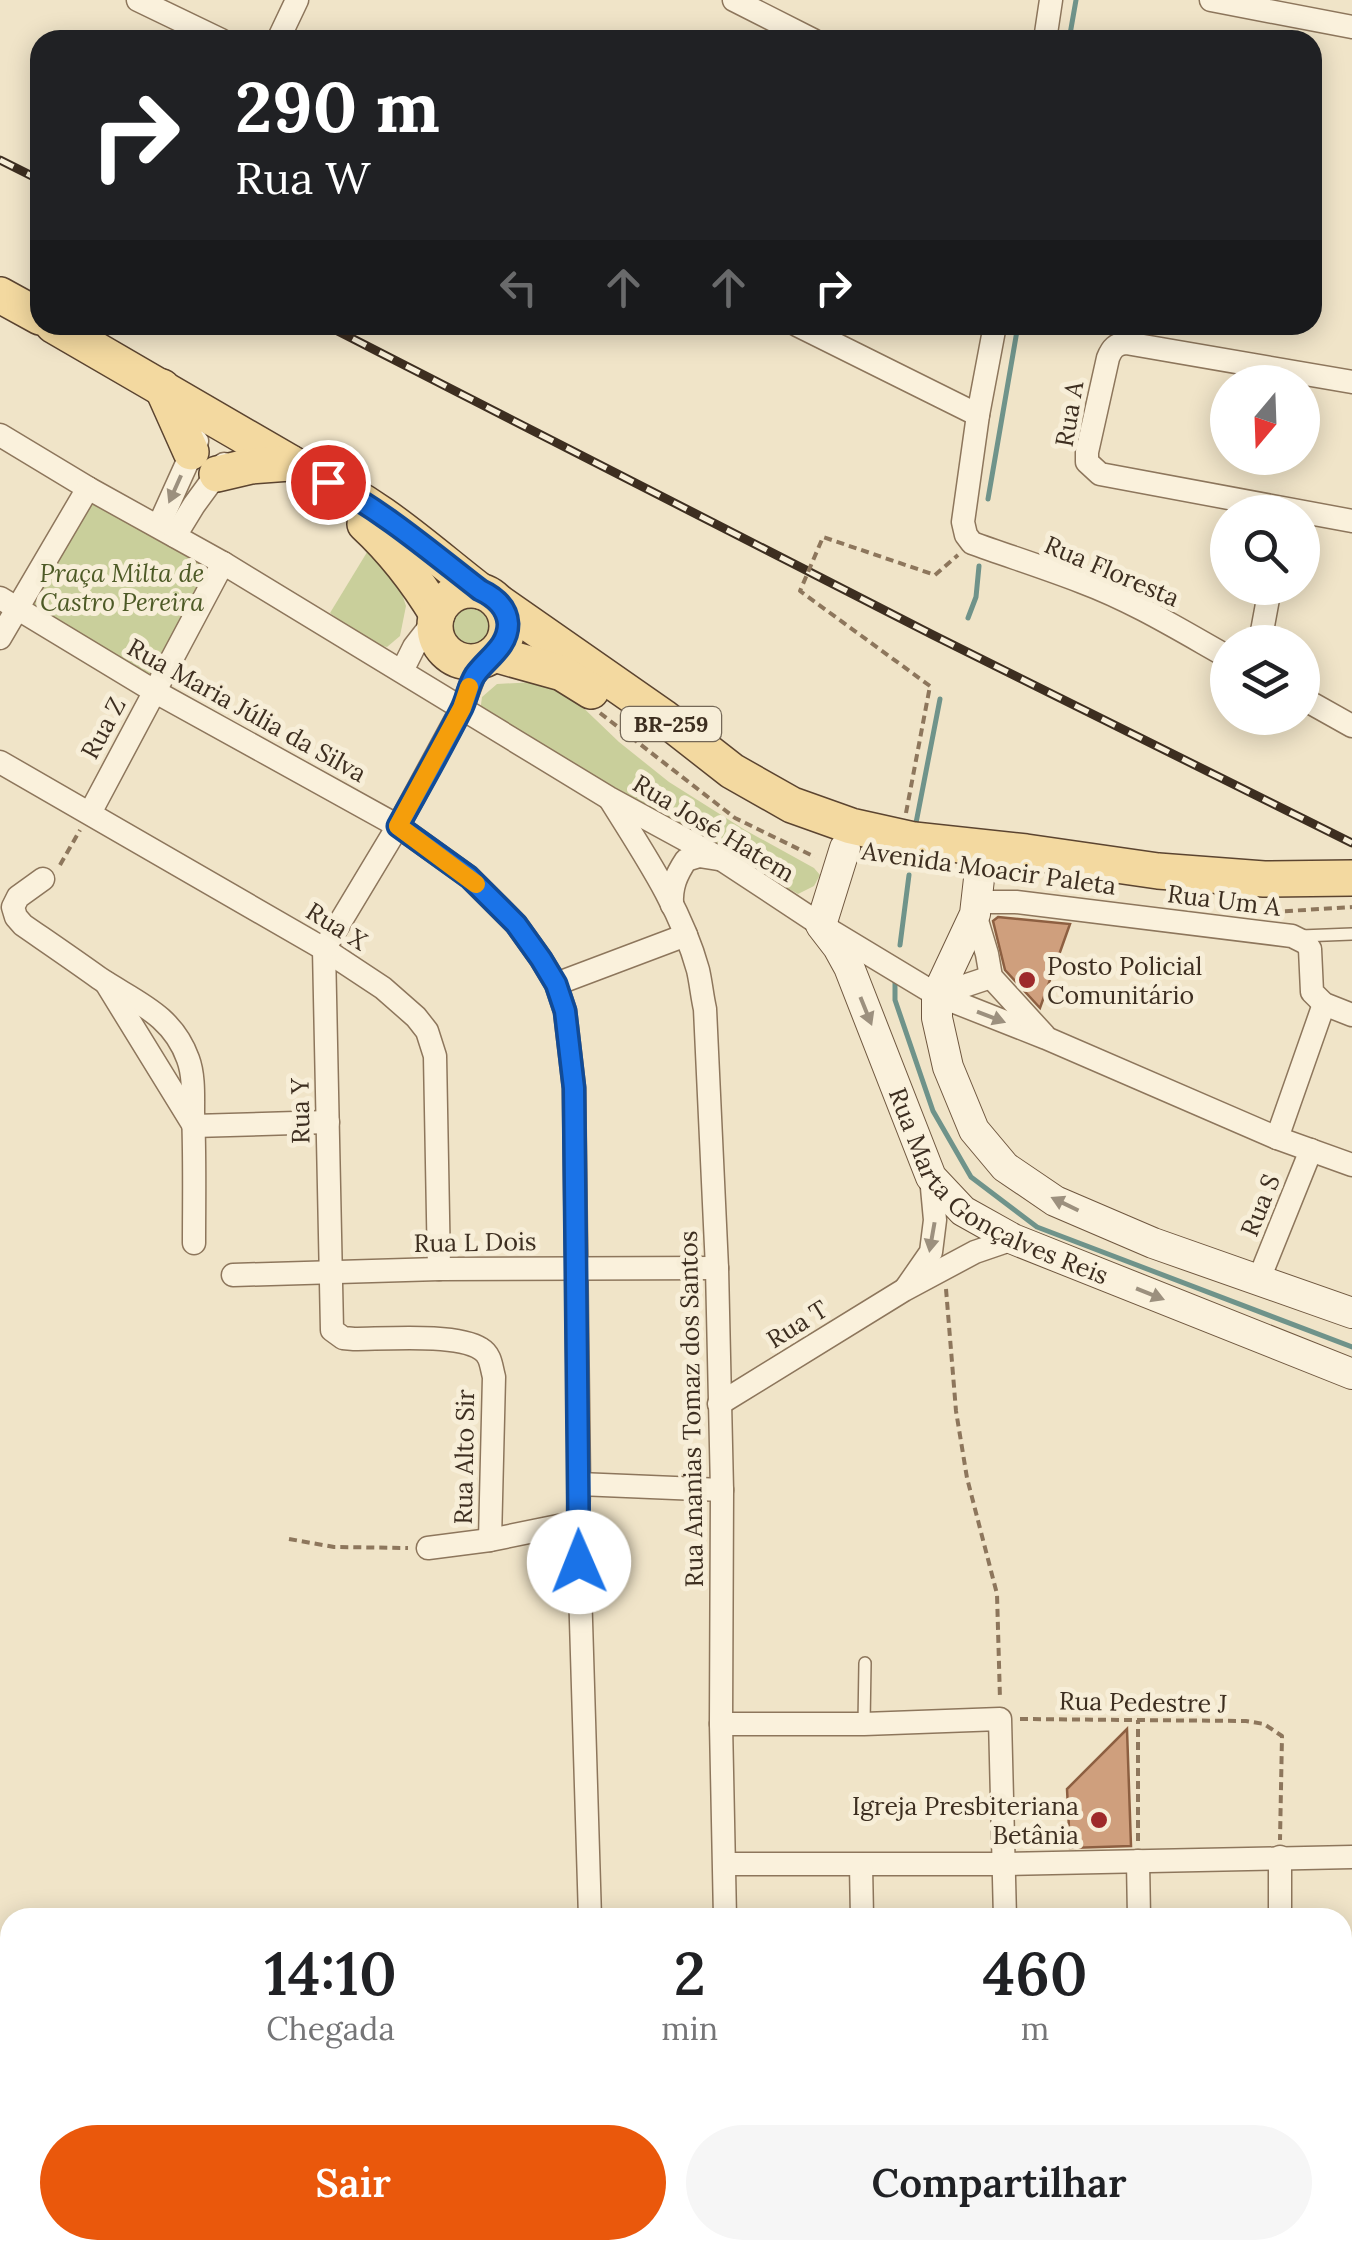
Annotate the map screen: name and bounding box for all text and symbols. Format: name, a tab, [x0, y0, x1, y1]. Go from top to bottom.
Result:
text: 290 m	[235, 62, 440, 151]
icon: right	[70, 70, 200, 200]
text: Rua W	[235, 149, 370, 206]
icon: left	[491, 260, 546, 315]
icon: ahead	[596, 260, 651, 315]
icon: ahead	[701, 260, 756, 315]
icon: right	[806, 260, 861, 315]
north arrow	[1210, 365, 1320, 475]
map controls	[1210, 365, 1320, 735]
street label: Rua A	[1048, 379, 1091, 449]
pin	[286, 440, 371, 525]
icon: arrive	[301, 455, 356, 510]
one-way arrow	[167, 474, 183, 504]
button: search	[1210, 495, 1320, 605]
street label: Rua Floresta	[1040, 528, 1184, 614]
park label: Praça Milta de Castro Pereira	[40, 557, 204, 618]
button: layers	[1210, 625, 1320, 735]
street label: Rua Maria Júlia da Silva	[122, 631, 372, 789]
street label: Rua Z	[74, 692, 132, 764]
road number: BR-259	[621, 707, 721, 741]
street label: Rua José Hatem	[627, 767, 801, 889]
street label: Avenida Moacir Paleta	[859, 834, 1118, 902]
street label: Rua Um A	[1166, 877, 1283, 923]
street label: Rua X	[300, 895, 374, 958]
place label: Posto Policial Comunitário	[1047, 950, 1202, 1011]
marker: Posto Policial Comunitário	[1016, 969, 1038, 991]
one-way arrow	[859, 996, 875, 1026]
one-way arrow	[977, 1009, 1007, 1025]
street label: Rua Y	[283, 1077, 317, 1144]
street label: Rua Marta Gonçalves Reis	[882, 1083, 1113, 1291]
street label: Rua S	[1233, 1169, 1287, 1241]
one-way arrow	[1050, 1196, 1079, 1213]
one-way arrow	[924, 1222, 939, 1254]
street label: Rua L Dois	[413, 1225, 537, 1259]
street label: Rua Ananias Tomaz dos Santos	[672, 1230, 710, 1588]
one-way arrow	[1135, 1286, 1165, 1302]
street label: Rua T	[760, 1293, 834, 1355]
street label: Rua Alto Sir	[447, 1389, 481, 1525]
position arrow	[527, 1510, 631, 1614]
street label: Rua Pedestre J	[1059, 1685, 1227, 1719]
place label: Igreja Presbiteriana Betânia	[852, 1790, 1079, 1851]
marker: Igreja Presbiteriana Betânia	[1088, 1809, 1110, 1831]
text: 14:10	[264, 1935, 397, 2011]
text: 2	[674, 1935, 706, 2011]
text: 460	[983, 1935, 1088, 2011]
text: Chegada	[266, 2008, 395, 2049]
text: min	[661, 2008, 718, 2049]
text: m	[1021, 2008, 1049, 2049]
button: Sair	[40, 2125, 666, 2240]
button: Compartilhar	[686, 2125, 1312, 2240]

